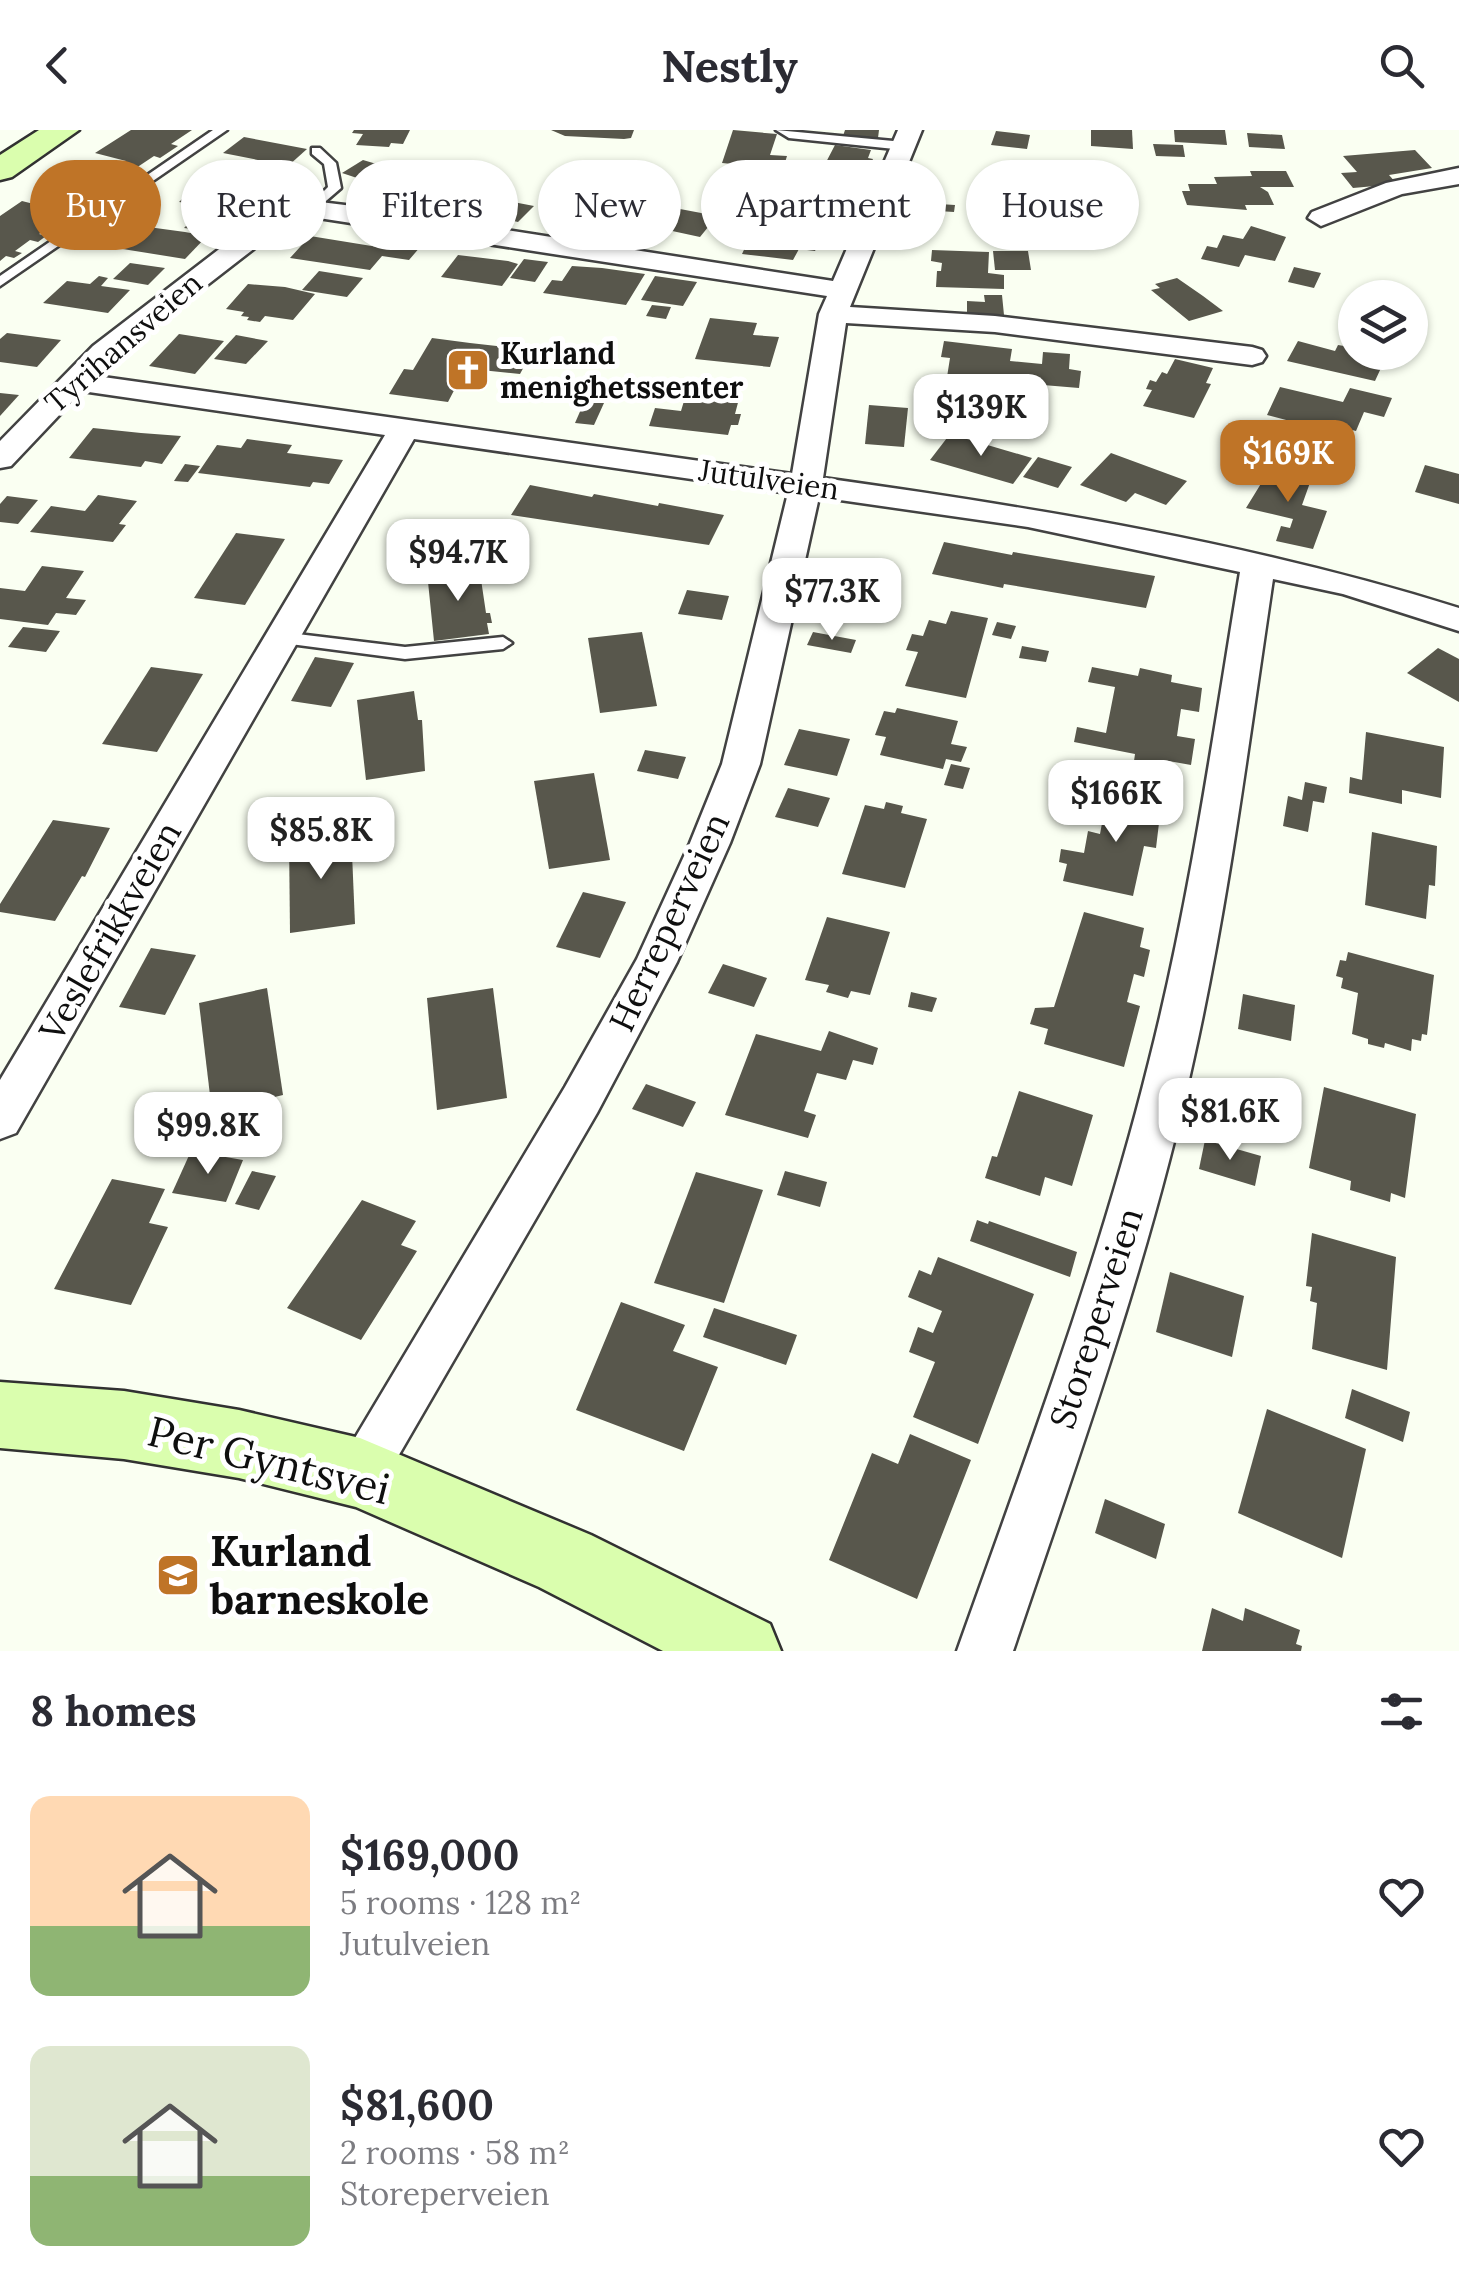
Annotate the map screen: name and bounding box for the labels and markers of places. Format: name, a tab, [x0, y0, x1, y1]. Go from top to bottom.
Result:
place label: Kurland menighetssenter	[500, 334, 744, 407]
church icon: Kurland menighetssenter	[445, 347, 491, 393]
pin: $139K	[911, 374, 1051, 459]
pin: $169K	[1218, 420, 1358, 505]
pin: $94.7K	[377, 519, 539, 604]
pin: $77.3K	[751, 558, 913, 643]
pin: $166K	[1046, 760, 1186, 845]
pin: $85.8K	[240, 797, 402, 882]
pin: $81.6K	[1149, 1078, 1311, 1163]
pin: $99.8K	[127, 1092, 289, 1177]
place label: Kurland barneskole	[209, 1524, 429, 1626]
school or university icon: Kurland barneskole	[155, 1552, 201, 1598]

